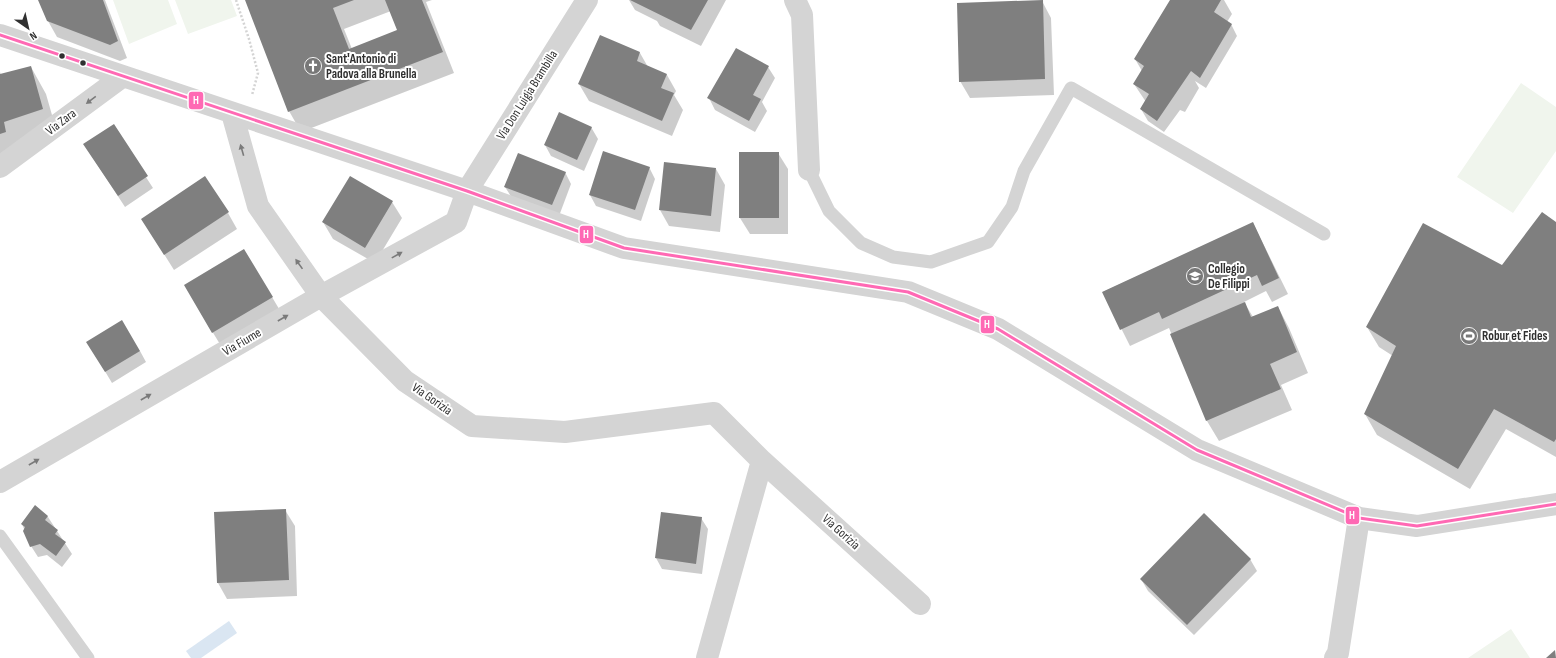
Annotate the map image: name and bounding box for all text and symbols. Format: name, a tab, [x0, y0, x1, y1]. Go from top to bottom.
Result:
north arrow	[8, 8, 48, 48]
text: N	[27, 29, 39, 43]
street label: Via Don Luigia Brambilla	[493, 47, 561, 143]
unlabelled marker	[57, 51, 67, 61]
place label: Sant'Antonio di Padova alla Brunella	[326, 51, 417, 82]
church icon: Sant'Antonio di Padova alla Brunella	[303, 56, 323, 76]
unlabelled marker	[78, 58, 88, 68]
line badge: H	[188, 91, 204, 110]
text: H	[193, 94, 199, 107]
one-way arrow	[85, 95, 96, 104]
street label: Via Zara	[43, 105, 79, 139]
one-way arrow	[239, 143, 245, 155]
line badge: H	[579, 225, 594, 244]
text: H	[583, 228, 589, 241]
one-way arrow	[391, 251, 402, 258]
one-way arrow	[295, 259, 303, 270]
place label: Collegio De Filippi	[1208, 261, 1250, 292]
school or university icon: Collegio De Filippi	[1185, 266, 1205, 286]
one-way arrow	[277, 315, 289, 322]
line badge: H	[980, 315, 995, 334]
text: H	[984, 318, 990, 331]
street label: Via Fiume	[220, 325, 264, 359]
sports icon: Robur et Fides	[1459, 326, 1479, 346]
place label: Robur et Fides	[1482, 328, 1547, 344]
street label: Via Gorizia	[409, 379, 455, 419]
one-way arrow	[140, 394, 152, 401]
one-way arrow	[28, 459, 40, 466]
line badge: H	[1345, 506, 1360, 525]
text: H	[1349, 509, 1355, 522]
street label: Via Gorizia	[819, 511, 863, 553]

